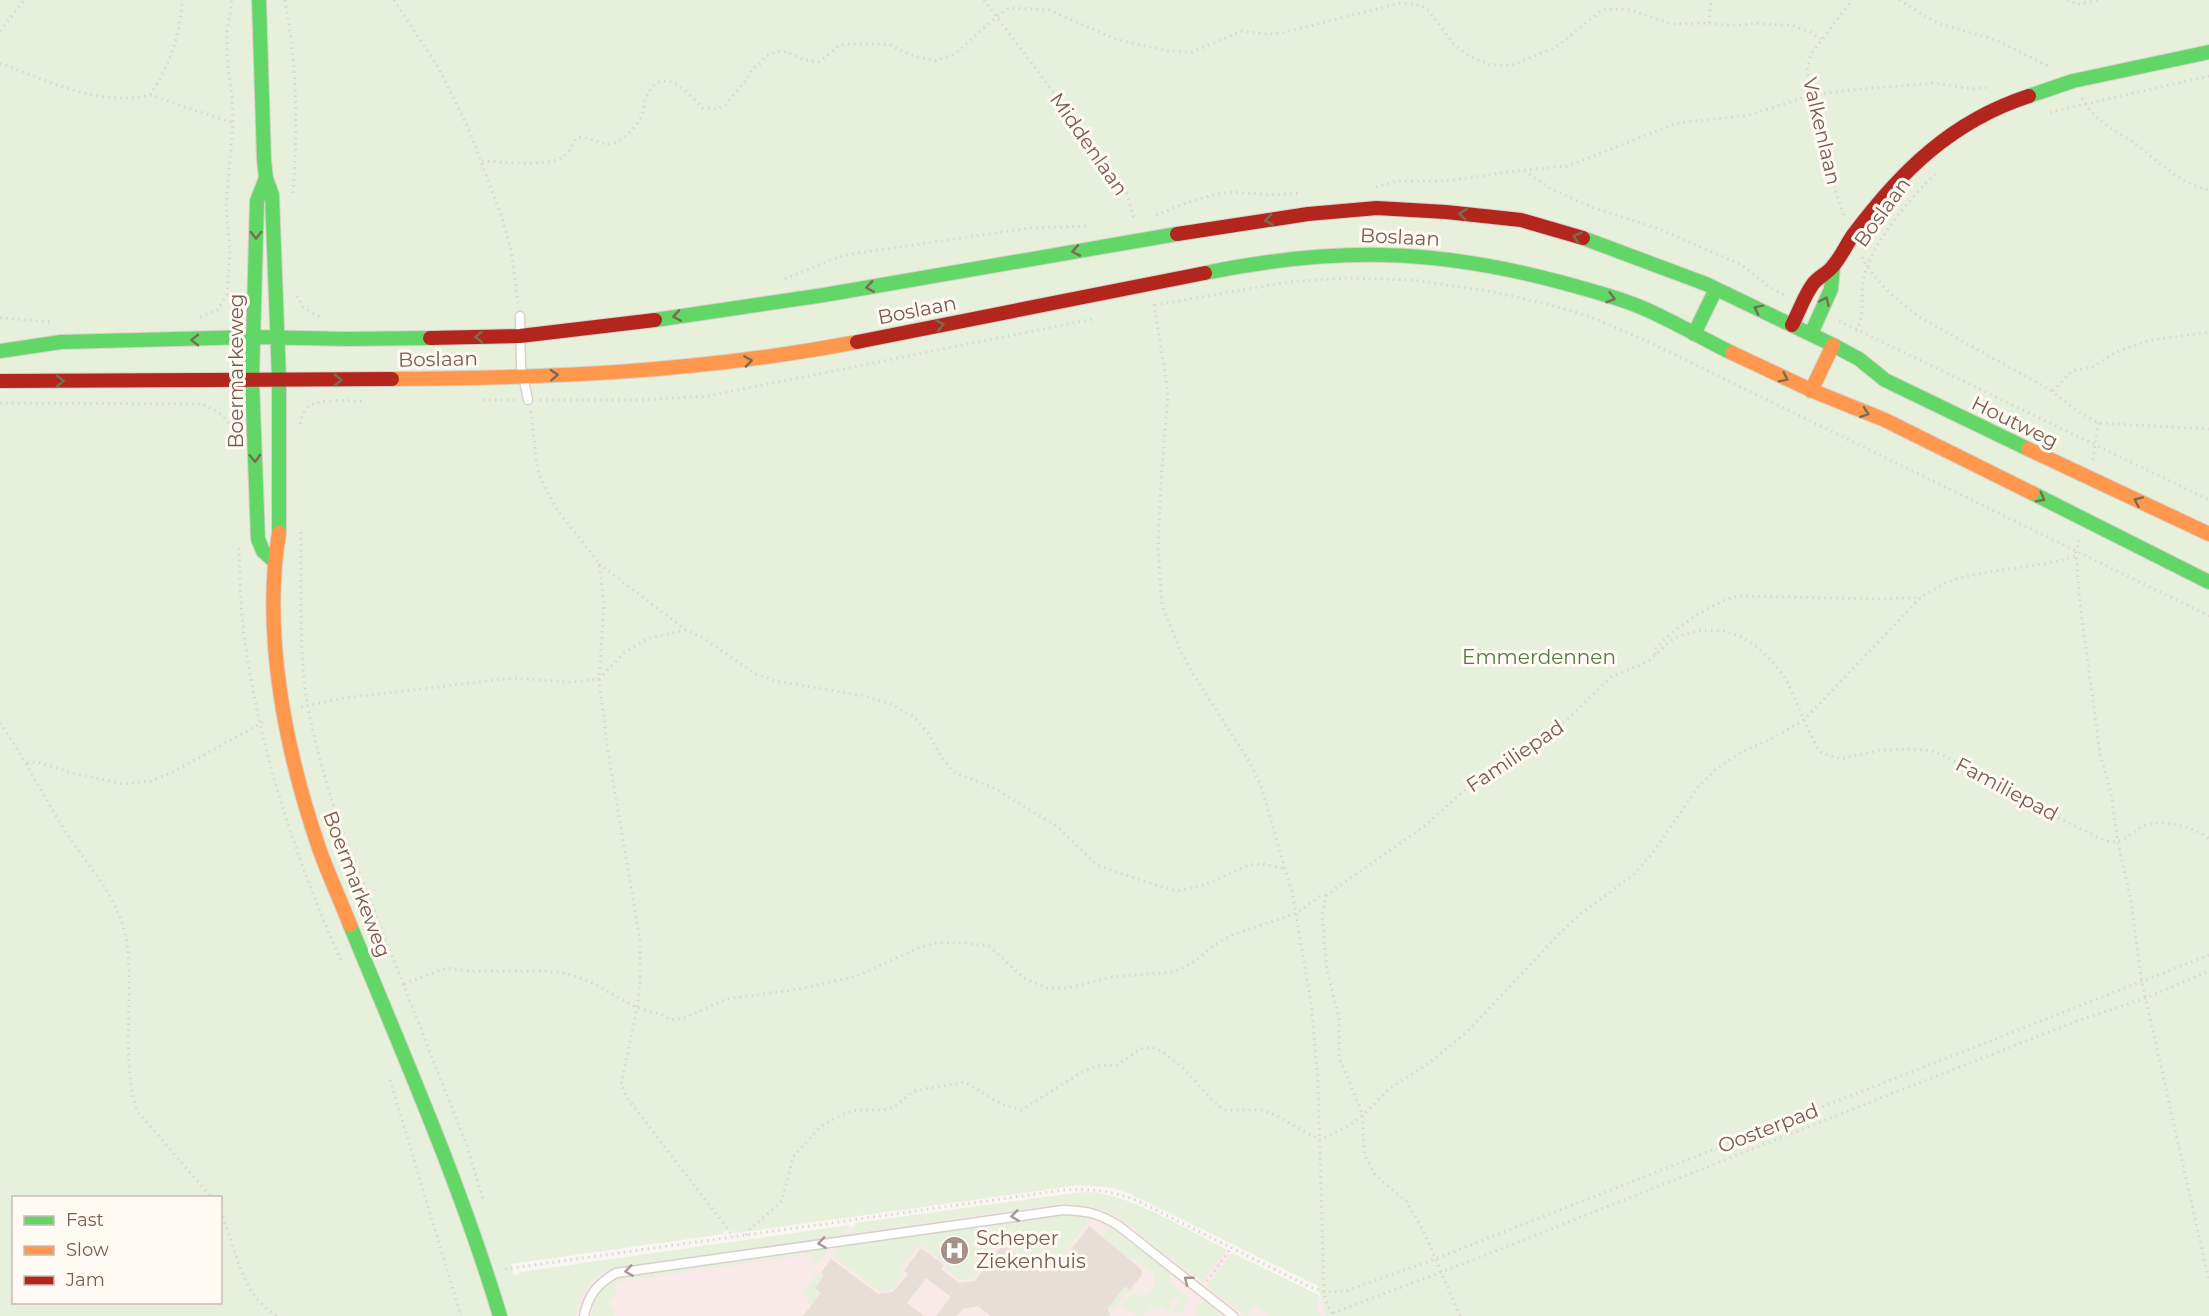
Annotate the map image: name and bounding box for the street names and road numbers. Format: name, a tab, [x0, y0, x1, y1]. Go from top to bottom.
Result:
street label: Valkenlaan	[1798, 75, 1846, 187]
street label: Middenlaan	[1045, 88, 1133, 200]
street label: Boslaan	[1849, 173, 1915, 251]
street label: Boslaan	[1359, 223, 1441, 251]
street label: Boslaan	[875, 291, 959, 329]
street label: Boermarkeweg	[224, 294, 248, 448]
street label: Boslaan	[398, 346, 478, 372]
street label: Houtweg	[1968, 391, 2062, 453]
street label: Familiepad	[1462, 715, 1568, 797]
street label: Familiepad	[1952, 752, 2062, 826]
street label: Boermarkeweg	[318, 807, 396, 961]
street label: Oosterpad	[1714, 1098, 1822, 1158]

